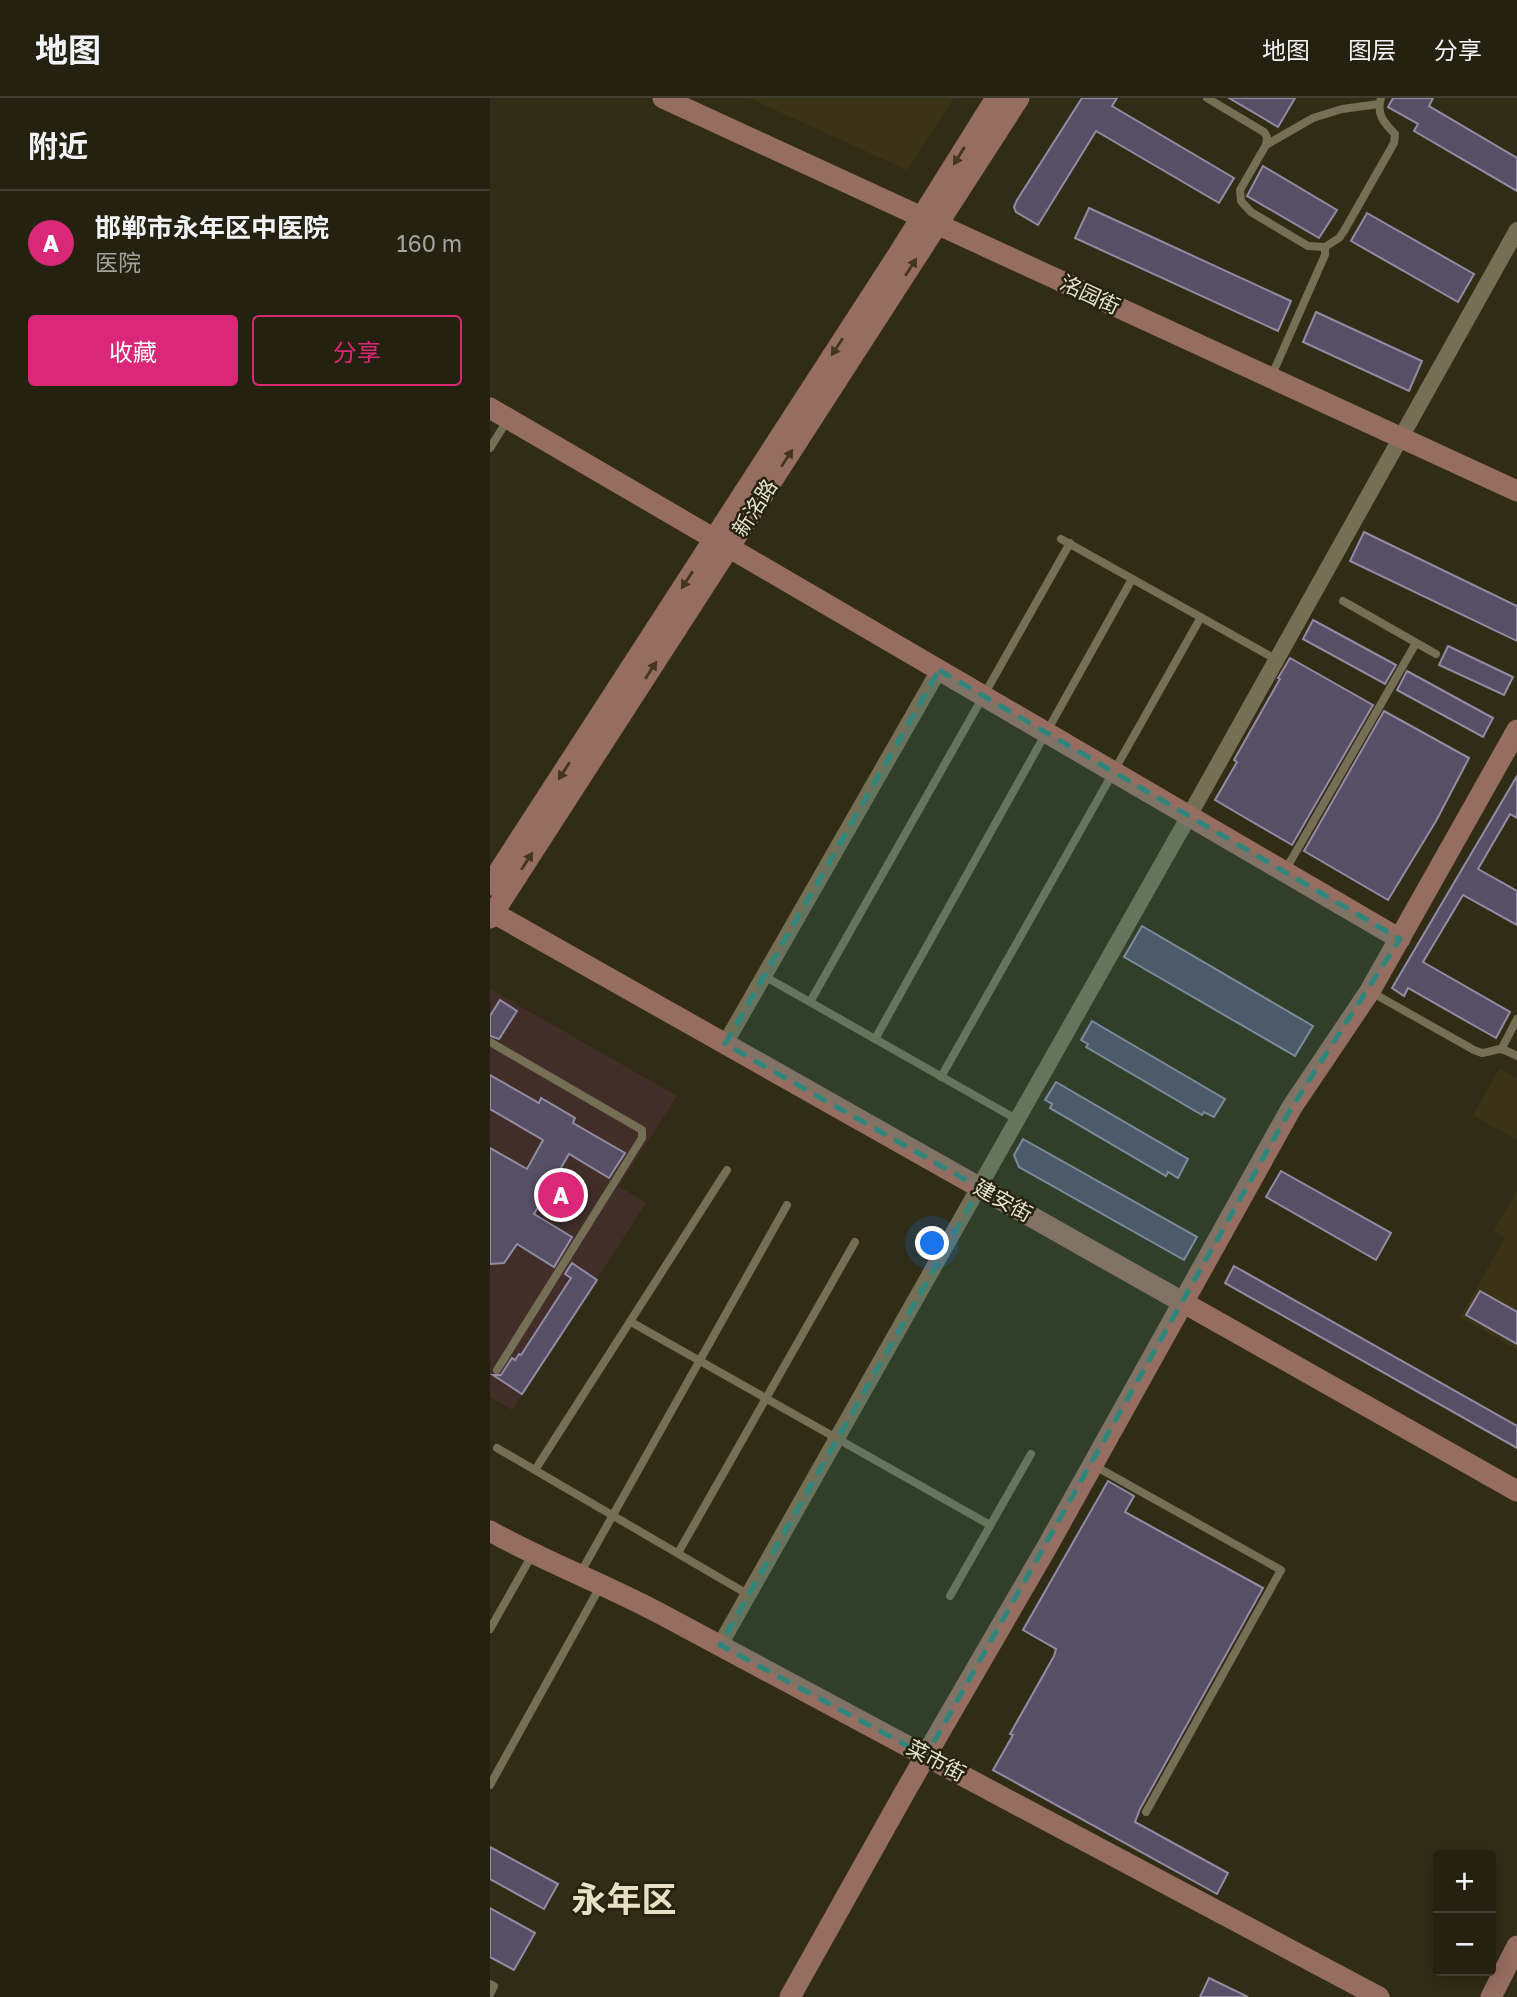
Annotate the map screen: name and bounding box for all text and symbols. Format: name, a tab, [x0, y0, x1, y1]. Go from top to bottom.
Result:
text: 地图	[35, 30, 101, 69]
text: 地图	[1262, 35, 1310, 64]
text: 图层	[1348, 35, 1396, 64]
text: 分享	[1434, 35, 1482, 64]
text: 附近	[28, 128, 88, 164]
one-way arrow	[953, 146, 966, 165]
text: 邯郸市永年区中医院	[95, 212, 329, 243]
text: A	[43, 229, 59, 257]
text: 160 m	[397, 229, 462, 257]
text: 医院	[95, 248, 141, 276]
one-way arrow	[904, 258, 918, 276]
street label: 洺园街	[1056, 269, 1124, 319]
button: 收藏	[28, 315, 238, 386]
button: 分享	[252, 315, 462, 386]
one-way arrow	[831, 338, 844, 357]
one-way arrow	[781, 448, 794, 468]
street label: 新洺路	[726, 474, 782, 541]
one-way arrow	[681, 570, 694, 589]
one-way arrow	[644, 660, 657, 680]
one-way arrow	[557, 761, 570, 780]
one-way arrow	[520, 852, 534, 870]
pin: A	[538, 1169, 584, 1221]
street label: 建安街	[970, 1173, 1037, 1227]
your location	[915, 1226, 949, 1260]
street label: 菜市街	[903, 1734, 970, 1786]
map controls	[1433, 1850, 1496, 1976]
button: +	[1433, 1850, 1496, 1913]
district label: 永年区	[571, 1878, 677, 1920]
button: −	[1433, 1913, 1496, 1976]

